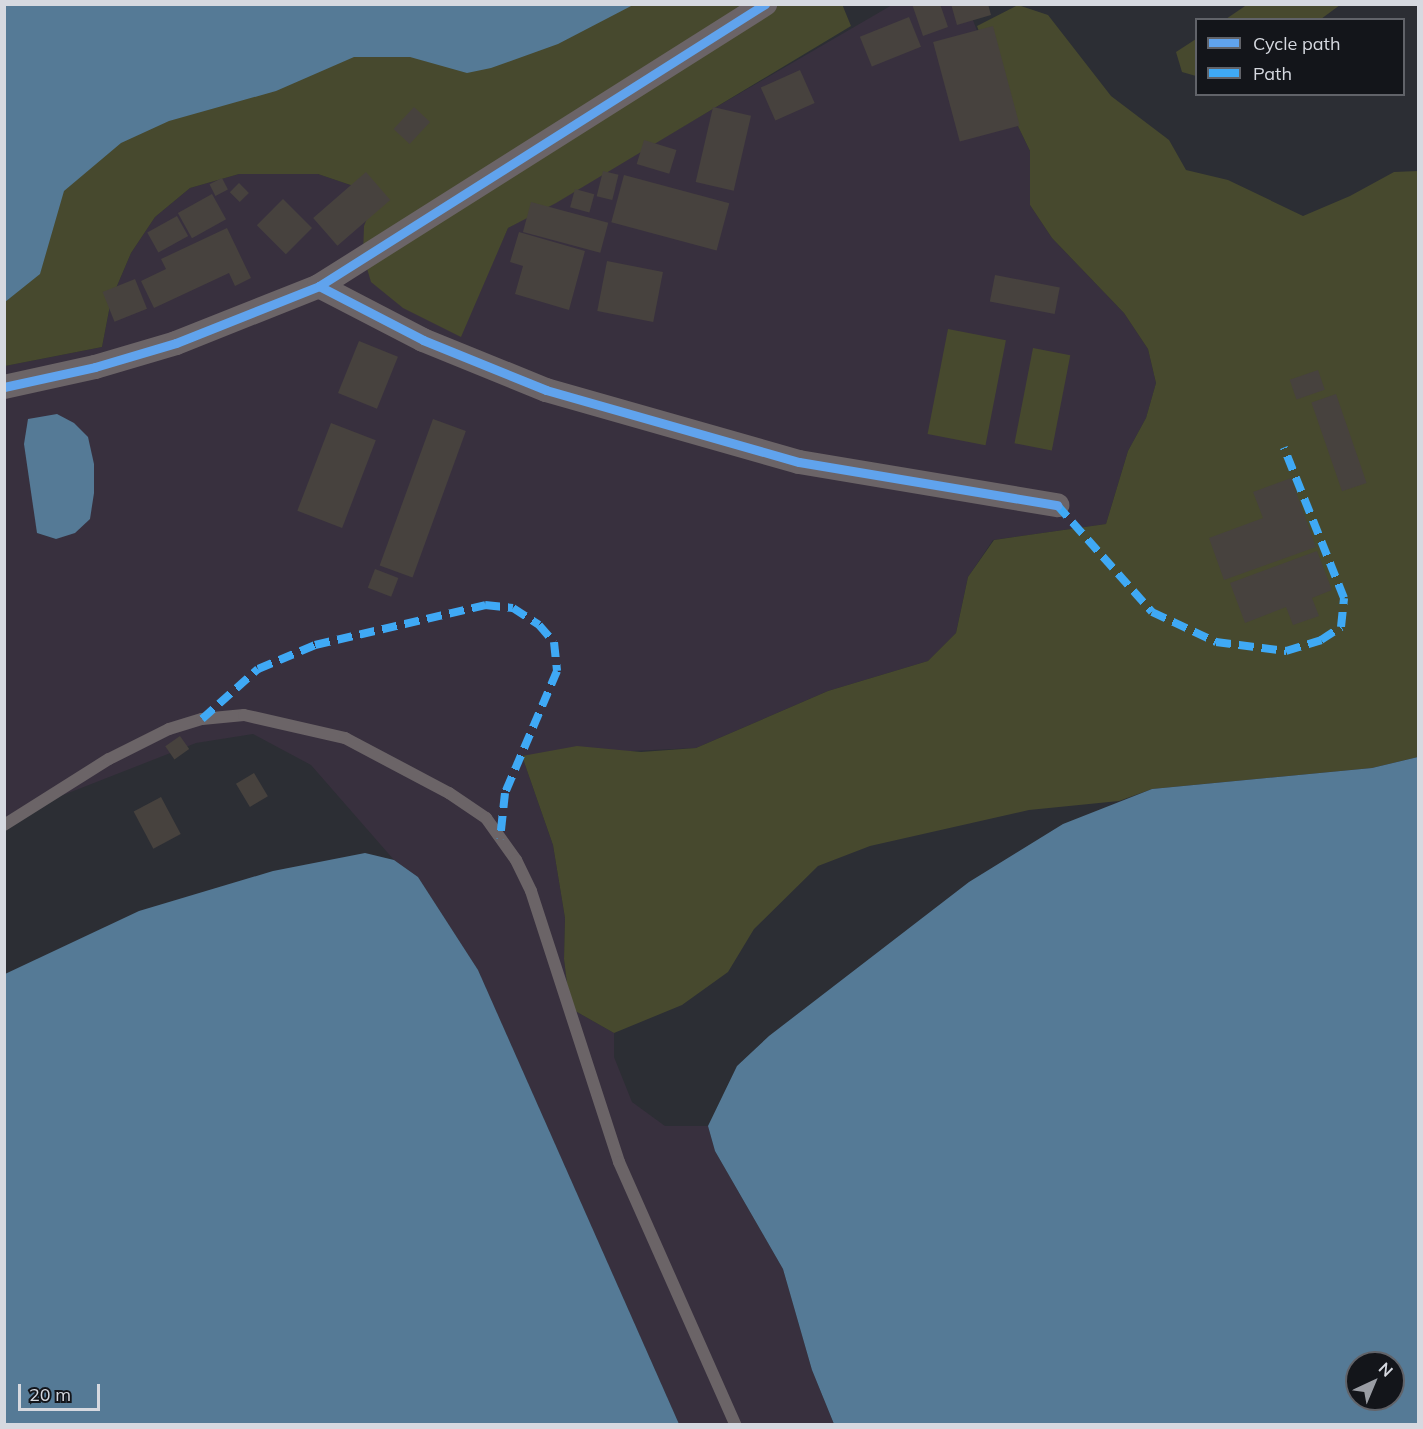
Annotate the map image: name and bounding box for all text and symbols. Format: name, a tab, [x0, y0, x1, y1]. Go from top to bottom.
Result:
legend	[1195, 18, 1405, 96]
text: Cycle path	[1253, 32, 1340, 55]
text: Path	[1253, 62, 1292, 85]
north arrow	[1345, 1351, 1405, 1411]
text: N	[1375, 1358, 1397, 1381]
scale bar	[21, 1372, 104, 1410]
text: 20 m	[29, 1383, 71, 1406]

